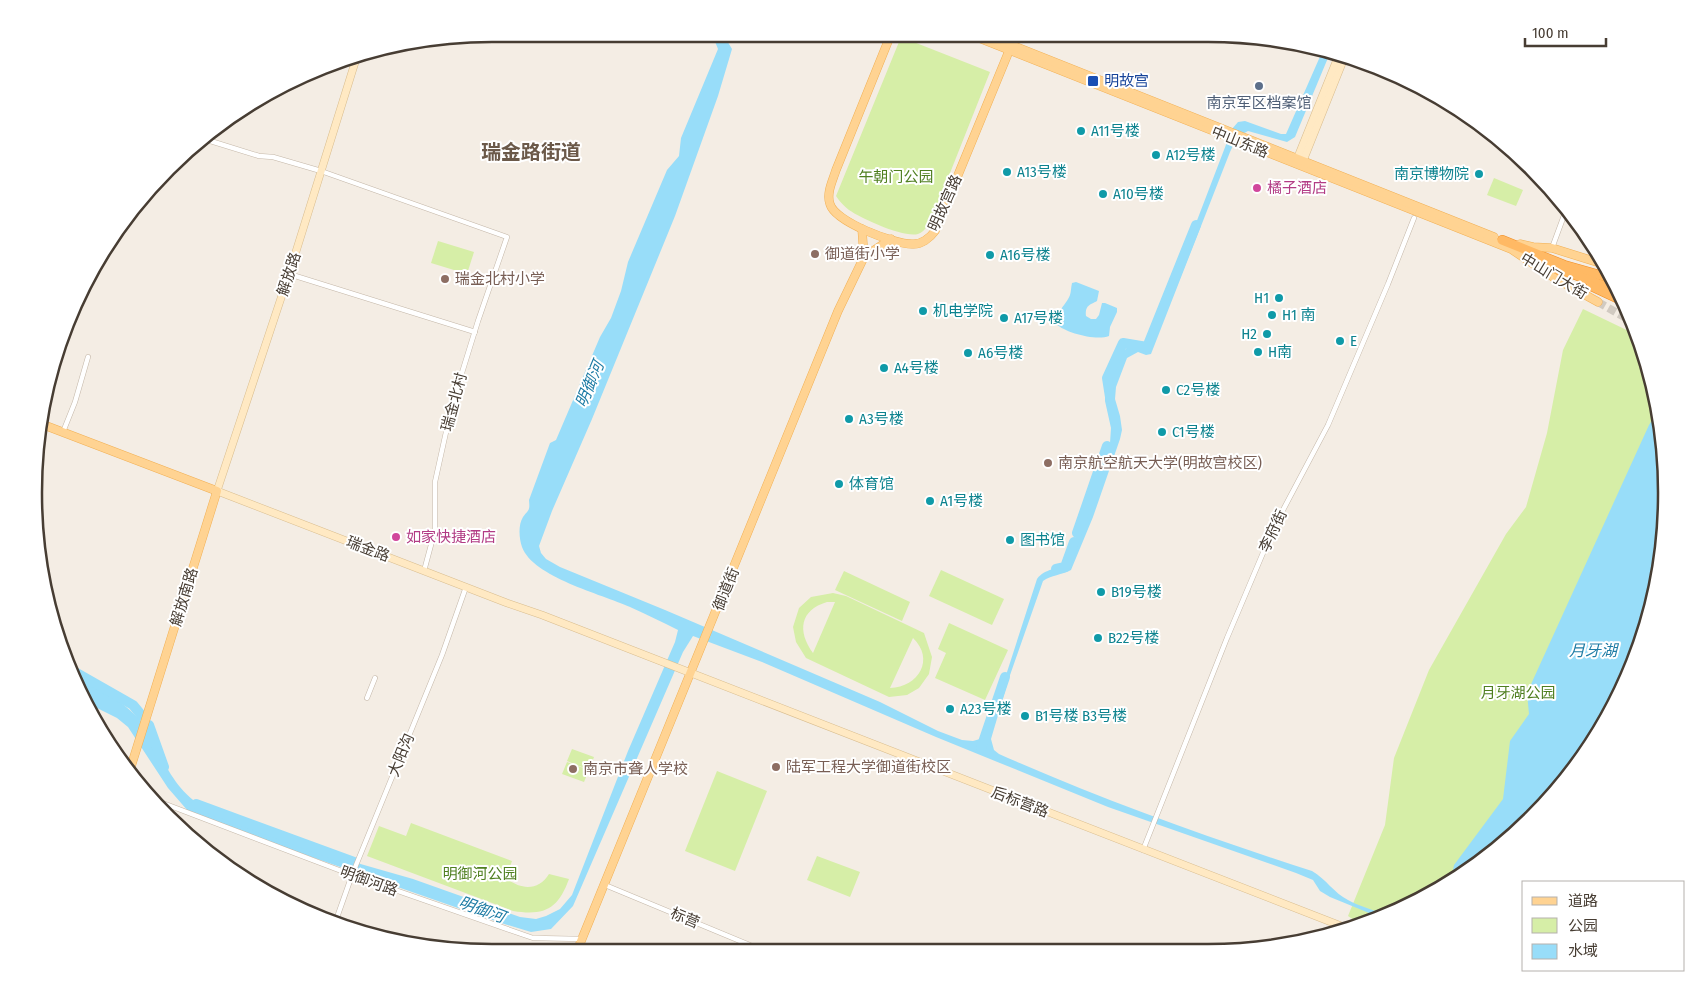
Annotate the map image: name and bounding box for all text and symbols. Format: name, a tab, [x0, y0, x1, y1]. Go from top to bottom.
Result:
scale bar	[1525, 15, 1606, 47]
text: 100 m	[1532, 24, 1569, 42]
place label: 明故宫	[1104, 72, 1149, 90]
marker: 明故宫	[1086, 74, 1100, 88]
marker: 南京军区档案馆	[1253, 80, 1265, 92]
place label: 南京军区档案馆	[1206, 94, 1312, 112]
place label: A11号楼	[1091, 122, 1140, 140]
street label: 中山东路	[1209, 122, 1271, 162]
marker: A11号楼	[1075, 125, 1087, 137]
district label: 瑞金路街道	[481, 140, 581, 164]
place label: A12号楼	[1166, 146, 1216, 164]
marker: A12号楼	[1150, 149, 1162, 161]
place label: A13号楼	[1017, 163, 1067, 181]
place label: 南京博物院	[1394, 165, 1469, 183]
marker: A13号楼	[1001, 166, 1013, 178]
park label: 午朝门公园	[858, 168, 934, 186]
marker: 南京博物院	[1473, 168, 1485, 180]
street label: 明故宫路	[925, 172, 965, 234]
place label: 橘子酒店	[1267, 179, 1327, 197]
marker: 橘子酒店	[1251, 182, 1263, 194]
place label: A10号楼	[1113, 185, 1164, 203]
marker: A10号楼	[1097, 188, 1109, 200]
place label: 御道街小学	[825, 245, 900, 263]
place label: A16号楼	[1000, 246, 1050, 264]
marker: 御道街小学	[809, 248, 821, 260]
marker: A16号楼	[984, 249, 996, 261]
street label: 中山门大街	[1517, 249, 1591, 303]
street label: 解放路	[273, 250, 305, 298]
place label: 瑞金北村小学	[455, 270, 545, 288]
marker: 瑞金北村小学	[439, 273, 451, 285]
place label: H1	[1254, 289, 1269, 307]
marker: H1	[1273, 292, 1285, 304]
place label: 机电学院	[933, 302, 993, 320]
marker: 机电学院	[917, 305, 929, 317]
place label: H1 南	[1282, 306, 1315, 324]
place label: A17号楼	[1014, 309, 1063, 327]
marker: H1 南	[1266, 309, 1278, 321]
marker: A17号楼	[998, 312, 1010, 324]
place label: H2	[1241, 325, 1257, 343]
marker: H2	[1261, 328, 1273, 340]
place label: E	[1350, 332, 1357, 350]
marker: E	[1334, 335, 1346, 347]
place label: H南	[1268, 343, 1292, 361]
place label: A6号楼	[978, 344, 1023, 362]
marker: H南	[1252, 346, 1264, 358]
marker: A6号楼	[962, 347, 974, 359]
water label: 明御河	[571, 356, 609, 410]
place label: A4号楼	[894, 359, 939, 377]
marker: A4号楼	[878, 362, 890, 374]
street label: 瑞金北村	[438, 371, 470, 433]
place label: C2号楼	[1176, 381, 1220, 399]
marker: C2号楼	[1160, 384, 1172, 396]
place label: A3号楼	[859, 410, 904, 428]
marker: A3号楼	[843, 413, 855, 425]
place label: C1号楼	[1172, 423, 1215, 441]
marker: C1号楼	[1156, 426, 1168, 438]
place label: 南京航空航天大学(明故宫校区)	[1058, 454, 1262, 472]
marker: 南京航空航天大学(明故宫校区)	[1042, 457, 1054, 469]
place label: 体育馆	[849, 475, 894, 493]
marker: 体育馆	[833, 478, 845, 490]
place label: A1号楼	[940, 492, 983, 510]
marker: A1号楼	[924, 495, 936, 507]
street label: 李府街	[1255, 507, 1291, 555]
place label: 如家快捷酒店	[406, 528, 496, 546]
marker: 如家快捷酒店	[390, 531, 402, 543]
place label: 图书馆	[1020, 531, 1065, 549]
street label: 瑞金路	[344, 533, 392, 565]
marker: 图书馆	[1004, 534, 1016, 546]
street label: 御道街	[709, 565, 743, 613]
street label: 解放南路	[167, 566, 201, 628]
place label: B19号楼	[1111, 583, 1162, 601]
marker: B19号楼	[1095, 586, 1107, 598]
place label: B22号楼	[1108, 629, 1159, 647]
marker: B22号楼	[1092, 632, 1104, 644]
water label: 月牙湖	[1569, 641, 1620, 660]
park label: 月牙湖公园	[1480, 684, 1556, 702]
place label: A23号楼	[960, 700, 1011, 718]
marker: A23号楼	[944, 703, 956, 715]
place label: B1号楼 B3号楼	[1035, 707, 1127, 725]
marker: B1号楼 B3号楼	[1019, 710, 1031, 722]
street label: 大阳沟	[384, 731, 418, 779]
place label: 陆军工程大学御道街校区	[786, 758, 951, 776]
place label: 南京市聋人学校	[583, 760, 688, 778]
marker: 陆军工程大学御道街校区	[770, 761, 782, 773]
marker: 南京市聋人学校	[567, 763, 579, 775]
street label: 后标营路	[989, 783, 1051, 821]
street label: 明御河路	[338, 862, 400, 900]
park label: 明御河公园	[442, 865, 518, 883]
legend	[1522, 881, 1685, 971]
water label: 明御河	[456, 892, 510, 928]
text: 道路	[1568, 892, 1598, 910]
street label: 标营	[668, 904, 702, 932]
text: 公园	[1568, 917, 1598, 935]
text: 水域	[1568, 942, 1598, 960]

